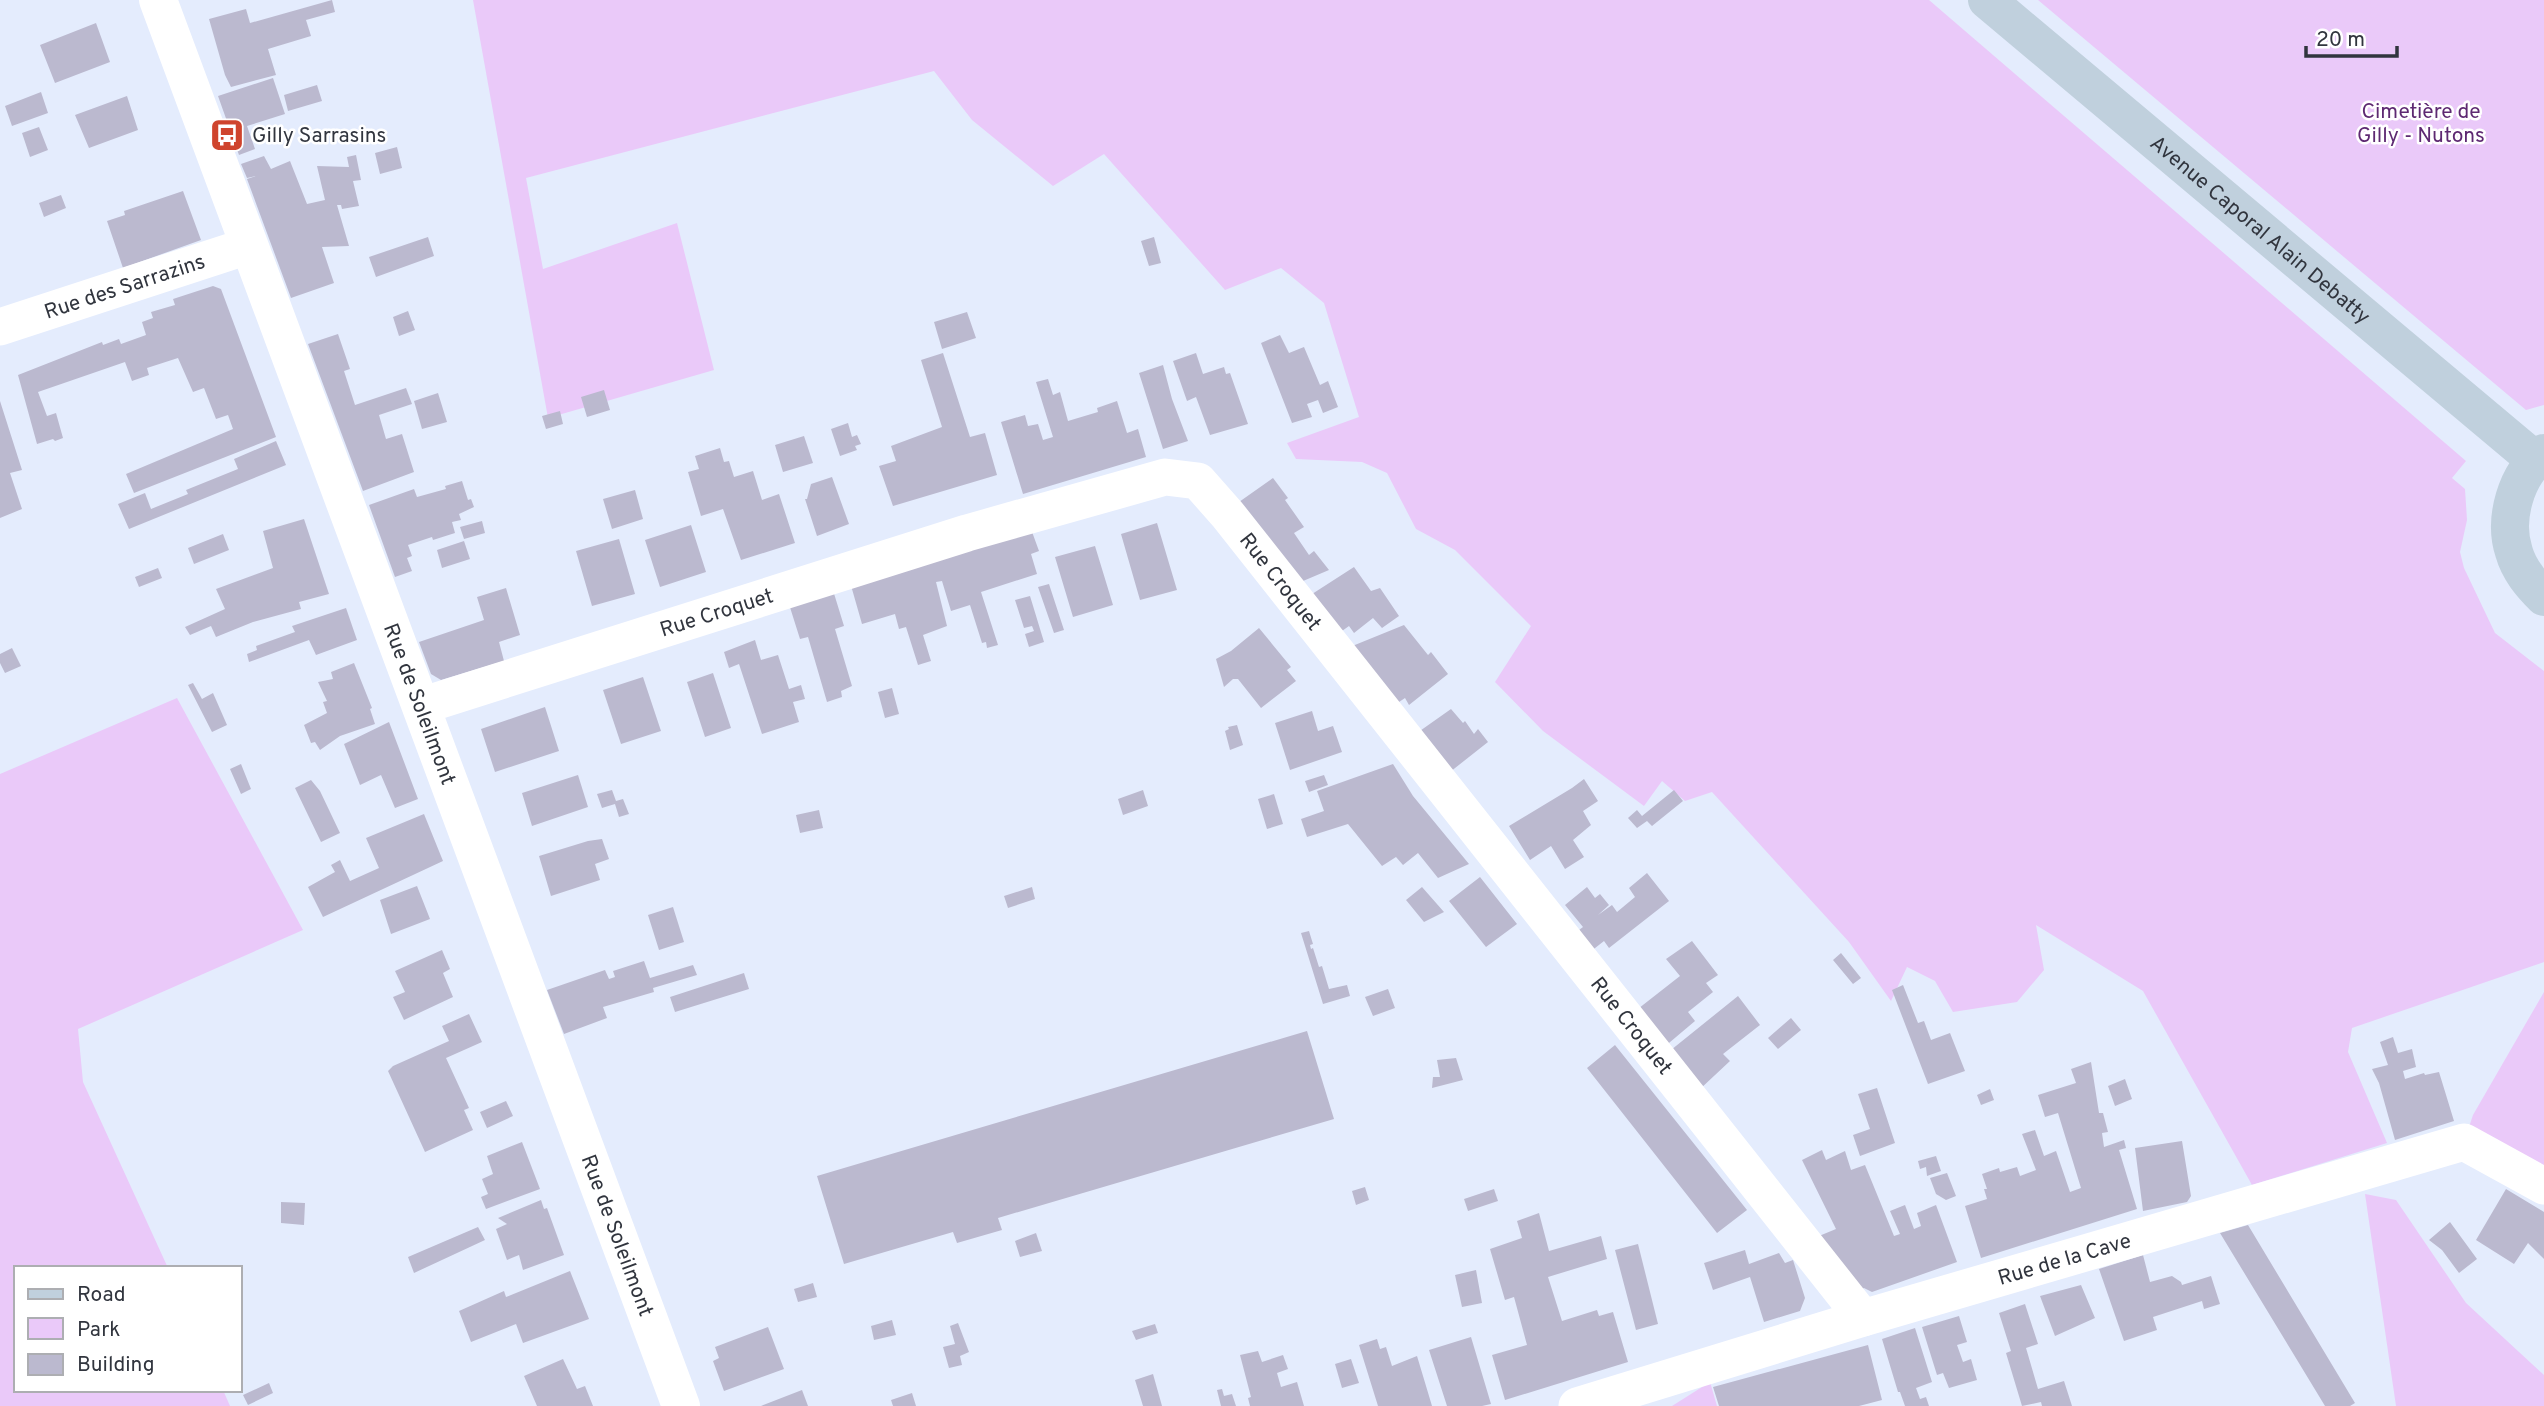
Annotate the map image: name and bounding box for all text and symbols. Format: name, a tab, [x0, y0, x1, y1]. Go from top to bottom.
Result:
scale bar	[2306, 14, 2397, 58]
text: 20 m	[2316, 27, 2365, 54]
park label: Cimetière de Gilly - Nutons	[2357, 99, 2485, 150]
bus stop icon: Gilly Sarrasins	[208, 116, 246, 154]
place label: Gilly Sarrasins	[252, 123, 386, 150]
street label: Avenue Caporal Alain Debatty	[2144, 130, 2375, 331]
street label: Rue des Sarrazins	[41, 249, 209, 327]
street label: Rue Croquet	[1232, 528, 1327, 637]
street label: Rue Croquet	[657, 583, 777, 644]
street label: Rue de Soleilmont	[376, 620, 461, 789]
street label: Rue Croquet	[1584, 972, 1678, 1081]
street label: Rue de Soleilmont	[574, 1151, 658, 1320]
street label: Rue de la Cave	[1995, 1228, 2135, 1293]
legend	[14, 1266, 242, 1392]
text: Road	[77, 1282, 126, 1309]
text: Park	[77, 1317, 120, 1344]
text: Building	[77, 1352, 155, 1379]

